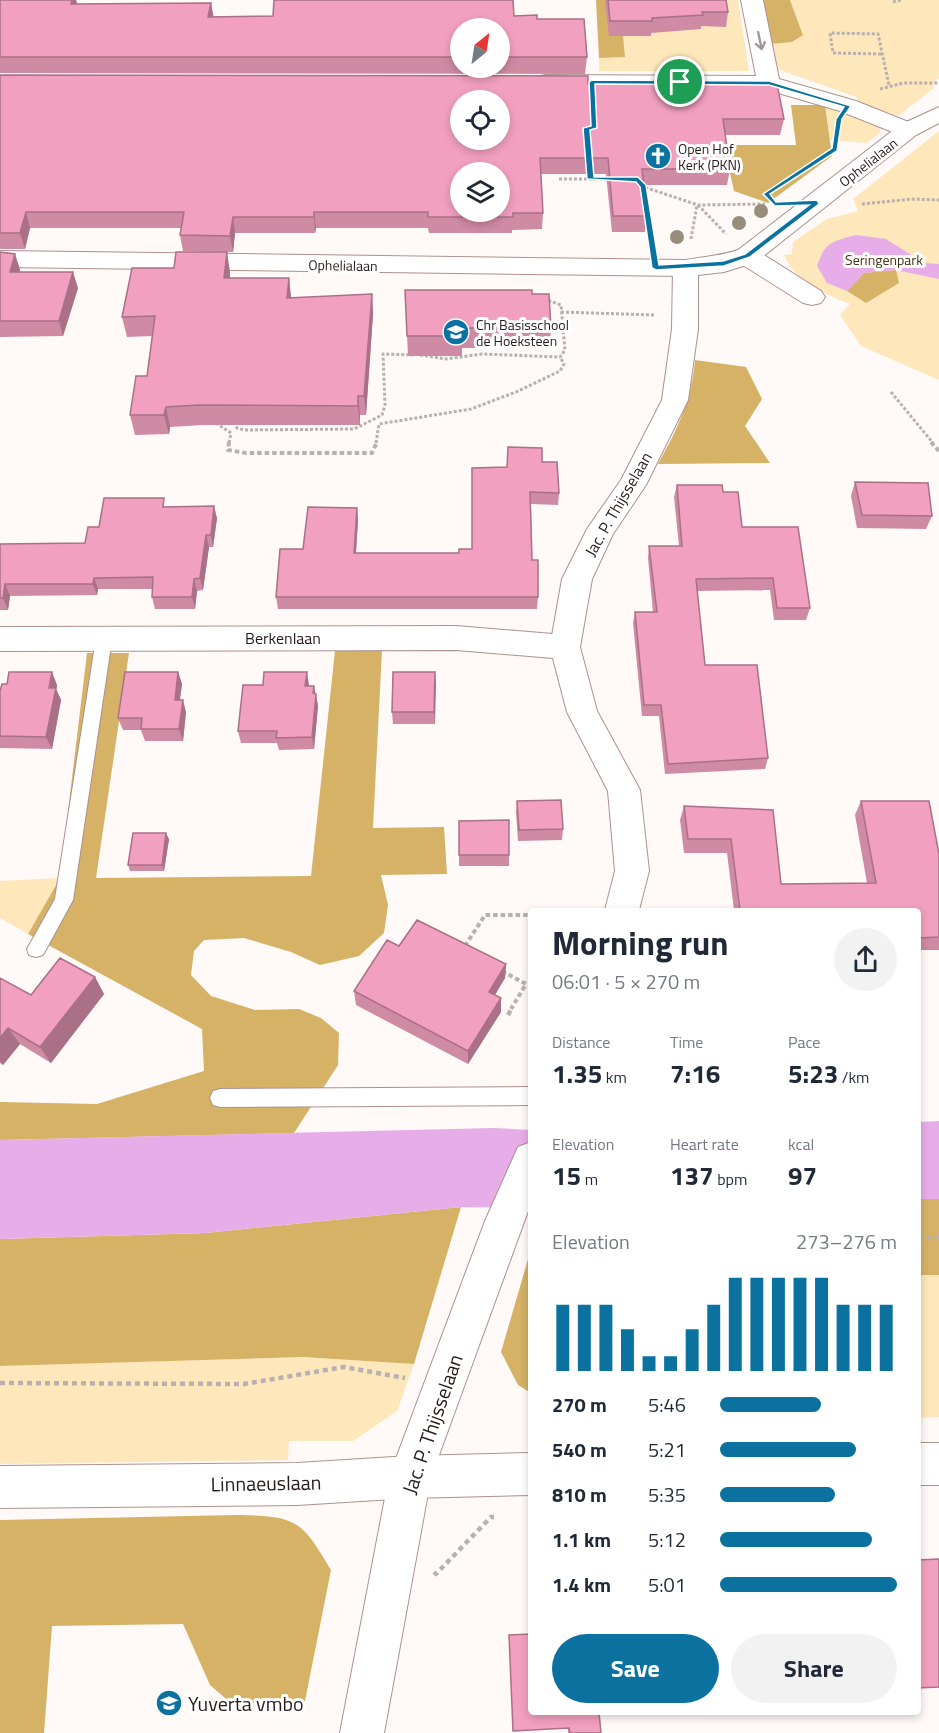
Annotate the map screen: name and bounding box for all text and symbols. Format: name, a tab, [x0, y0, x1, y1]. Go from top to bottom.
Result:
north arrow	[450, 18, 510, 78]
map controls	[450, 18, 510, 222]
one-way arrow	[755, 31, 766, 51]
pin	[654, 56, 705, 107]
icon: arrive	[663, 65, 696, 98]
button: locate	[450, 90, 510, 150]
street label: Ophelialaan	[834, 132, 902, 192]
place label: Open Hof Kerk (PKN)	[678, 138, 741, 175]
church icon: Open Hof Kerk (PKN)	[643, 141, 673, 171]
button: layers	[450, 162, 510, 222]
park label: Seringenpark	[845, 249, 923, 270]
street label: Ophelialaan	[308, 254, 378, 276]
place label: Chr Basisschool de Hoeksteen	[476, 314, 569, 351]
school or university icon: Chr Basisschool de Hoeksteen	[441, 317, 471, 347]
street label: Jac. P. Thijsselaan	[578, 447, 658, 561]
street label: Berkenlaan	[245, 626, 321, 650]
text: Morning run	[552, 918, 729, 968]
button: share	[834, 928, 897, 991]
text: 06:01 · 5 × 270 m	[552, 966, 700, 997]
text: Distance	[552, 1030, 610, 1054]
text: Time	[670, 1030, 703, 1054]
text: Pace	[788, 1030, 820, 1054]
text: 1.35	[552, 1054, 602, 1093]
text: 7:16	[670, 1054, 720, 1093]
text: 5:23	[788, 1054, 838, 1093]
text: km	[602, 1065, 627, 1089]
text: /km	[838, 1065, 870, 1089]
text: Elevation	[552, 1132, 614, 1156]
text: Heart rate	[670, 1132, 739, 1156]
text: kcal	[788, 1132, 814, 1156]
text: 15	[552, 1156, 581, 1195]
text: 137	[670, 1156, 714, 1195]
text: 97	[788, 1156, 817, 1195]
text: m	[581, 1167, 598, 1191]
text: bpm	[714, 1167, 747, 1191]
text: Elevation	[552, 1226, 630, 1257]
text: 273–276 m	[796, 1226, 897, 1257]
street label: Jac. P. Thijsselaan	[394, 1350, 470, 1498]
text: 270 m	[552, 1389, 607, 1420]
text: 5:46	[648, 1389, 686, 1420]
text: 540 m	[552, 1434, 607, 1465]
text: 5:21	[648, 1434, 686, 1465]
street label: Linnaeuslaan	[210, 1467, 322, 1499]
text: 810 m	[552, 1479, 607, 1510]
text: 5:35	[648, 1479, 686, 1510]
text: 1.1 km	[552, 1524, 611, 1555]
text: 5:12	[648, 1524, 686, 1555]
text: 1.4 km	[552, 1569, 611, 1600]
text: 5:01	[648, 1569, 686, 1600]
button: Save	[552, 1634, 719, 1703]
button: Share	[731, 1634, 897, 1703]
school or university icon: Yuverta vmbo	[154, 1688, 184, 1718]
place label: Yuverta vmbo	[188, 1688, 304, 1719]

